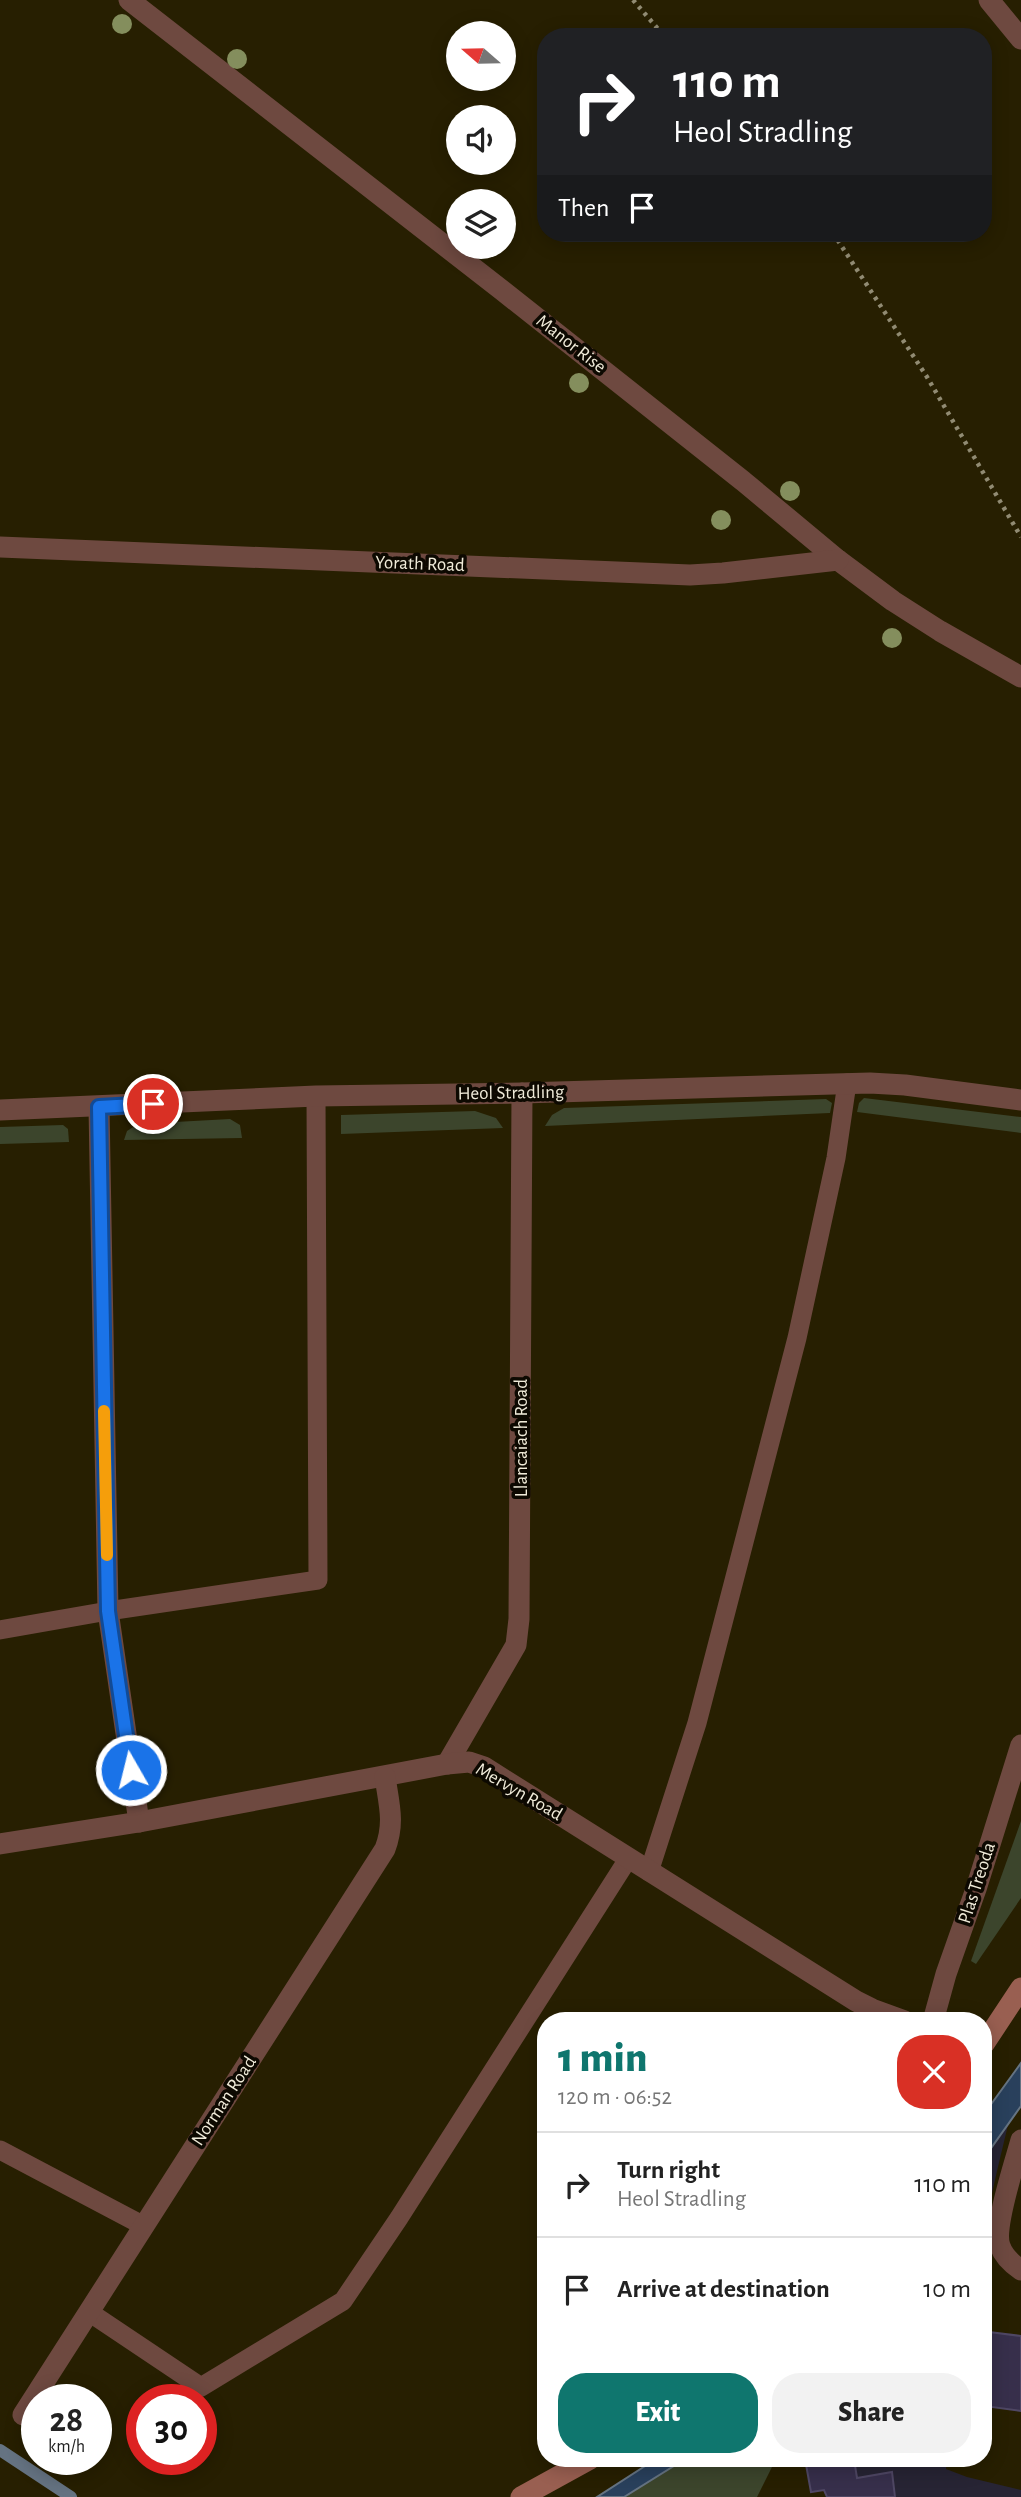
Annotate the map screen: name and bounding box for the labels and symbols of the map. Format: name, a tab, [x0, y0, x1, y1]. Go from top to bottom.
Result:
north arrow	[446, 21, 516, 91]
street label: Manor Rise	[533, 311, 609, 377]
street label: Yorath Road	[375, 553, 465, 575]
pin	[123, 1074, 183, 1134]
street label: Heol Stradling	[458, 1083, 565, 1103]
street label: Llancaiach Road	[512, 1379, 531, 1497]
position arrow	[94, 1733, 168, 1807]
street label: Mervyn Road	[472, 1760, 566, 1824]
street label: Plas Treoda	[955, 1840, 999, 1926]
street label: Norman Road	[188, 2053, 260, 2149]
speed limit sign: 30	[126, 2384, 217, 2475]

